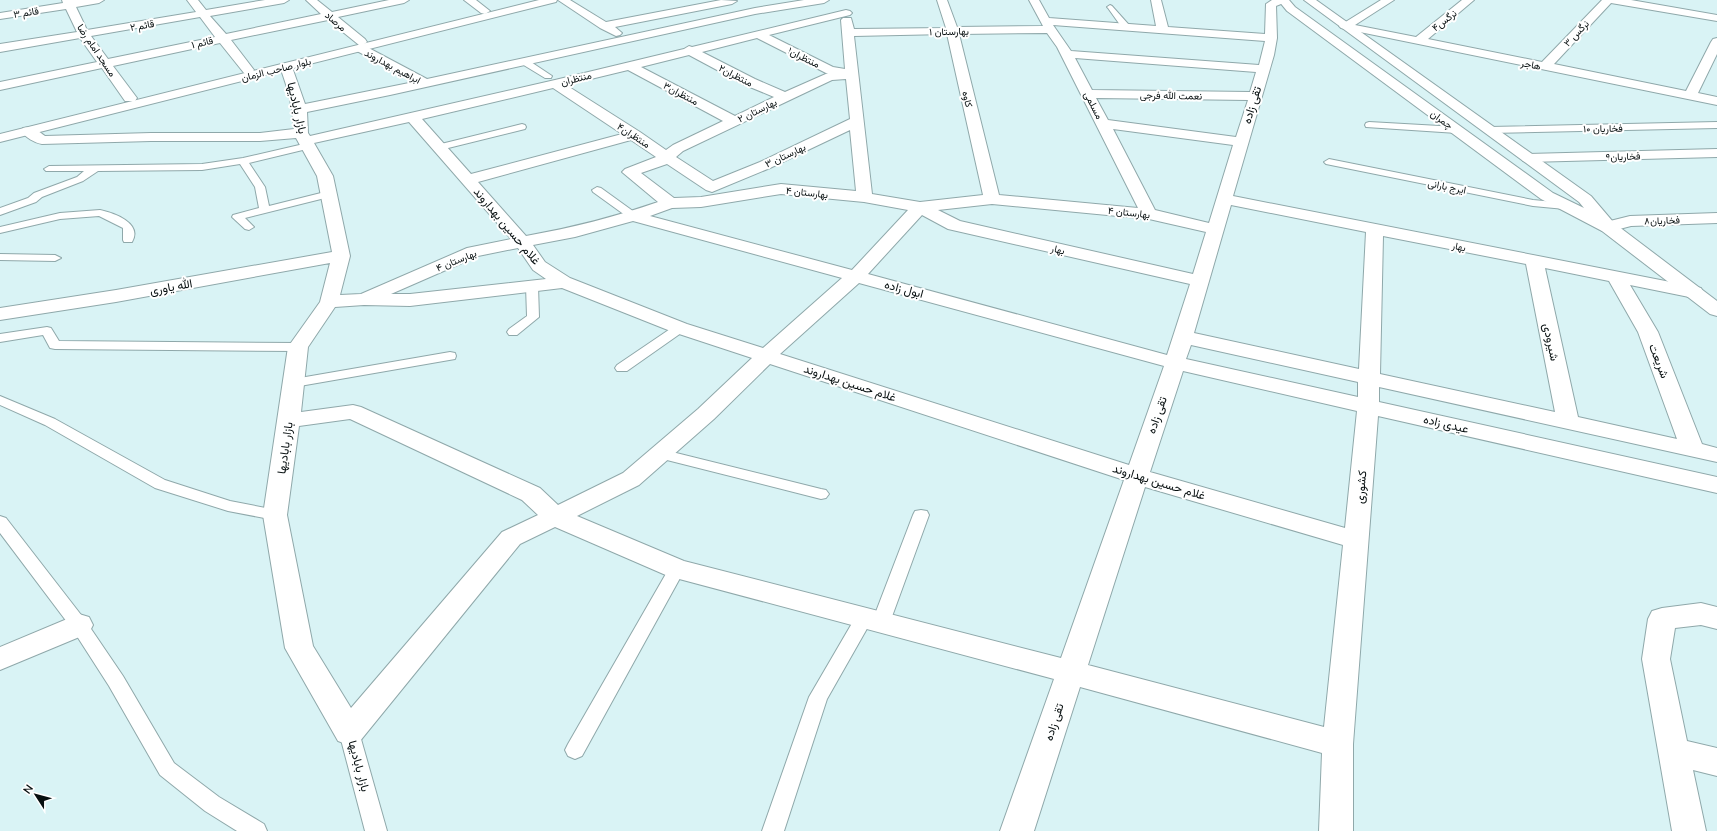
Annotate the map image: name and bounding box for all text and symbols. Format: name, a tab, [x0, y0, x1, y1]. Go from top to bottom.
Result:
street label: قائم ۳	[12, 4, 40, 21]
street label: نرگس۴	[1429, 6, 1460, 34]
street label: مرصاد	[322, 9, 349, 34]
street label: قائم ۲	[129, 17, 156, 34]
street label: نرگس ۳	[1561, 17, 1592, 49]
street label: مسجد امام رضا	[74, 21, 119, 79]
street label: بهارستان ۱	[929, 25, 969, 38]
street label: قائم ۱	[190, 34, 215, 51]
street label: منتظران۱	[786, 44, 822, 71]
street label: ابراهیم بهداروند	[362, 46, 423, 87]
street label: بلوار صاحب الزمان	[240, 55, 312, 84]
street label: هاجر	[1519, 56, 1542, 73]
street label: منتظران۲	[717, 61, 755, 90]
street label: منتظران	[559, 68, 593, 89]
street label: منتظران۳	[661, 79, 701, 108]
street label: بازار بابادیها	[283, 81, 311, 135]
street label: تقی زاده	[1239, 84, 1265, 126]
street label: نعمت الله فرجی	[1140, 88, 1202, 103]
street label: مسلمی	[1081, 89, 1106, 121]
street label: کاوه	[959, 90, 976, 109]
street label: بهارستان ۲	[735, 95, 779, 126]
street label: چمران	[1427, 107, 1456, 133]
street label: منتظران۴	[615, 120, 653, 151]
street label: فخاریان ۱۰	[1583, 122, 1623, 135]
street label: بهارستان ۳	[763, 140, 808, 171]
street label: فخاریان۹	[1605, 149, 1641, 164]
street label: ایرج بارانی	[1427, 176, 1467, 197]
street label: غلام حسین بهداروند	[470, 184, 544, 268]
street label: بهارستان ۴	[785, 184, 829, 201]
street label: بهارستان ۴	[1107, 204, 1151, 221]
street label: فخاریان۸	[1644, 213, 1681, 228]
street label: بهار	[1450, 239, 1467, 254]
street label: بهار	[1049, 241, 1066, 257]
street label: بهارستان ۴	[434, 246, 478, 274]
street label: الله یاوری	[148, 275, 194, 299]
street label: ابول زاده	[883, 276, 925, 302]
street label: شیرودی	[1539, 322, 1563, 362]
street label: شریعت	[1645, 341, 1673, 381]
street label: غلام حسین بهداروند	[802, 361, 898, 405]
street label: تقی زاده	[1143, 394, 1171, 436]
street label: عیدی زاده	[1422, 411, 1470, 437]
street label: بازار بابادیها	[273, 421, 297, 475]
street label: غلام حسین بهداروند	[1111, 460, 1207, 504]
street label: کشوری	[1352, 470, 1370, 504]
street label: تقی زاده	[1040, 701, 1068, 743]
street label: بازار بابادیها	[344, 739, 374, 793]
north arrow	[16, 775, 56, 815]
text: N	[20, 782, 36, 797]

